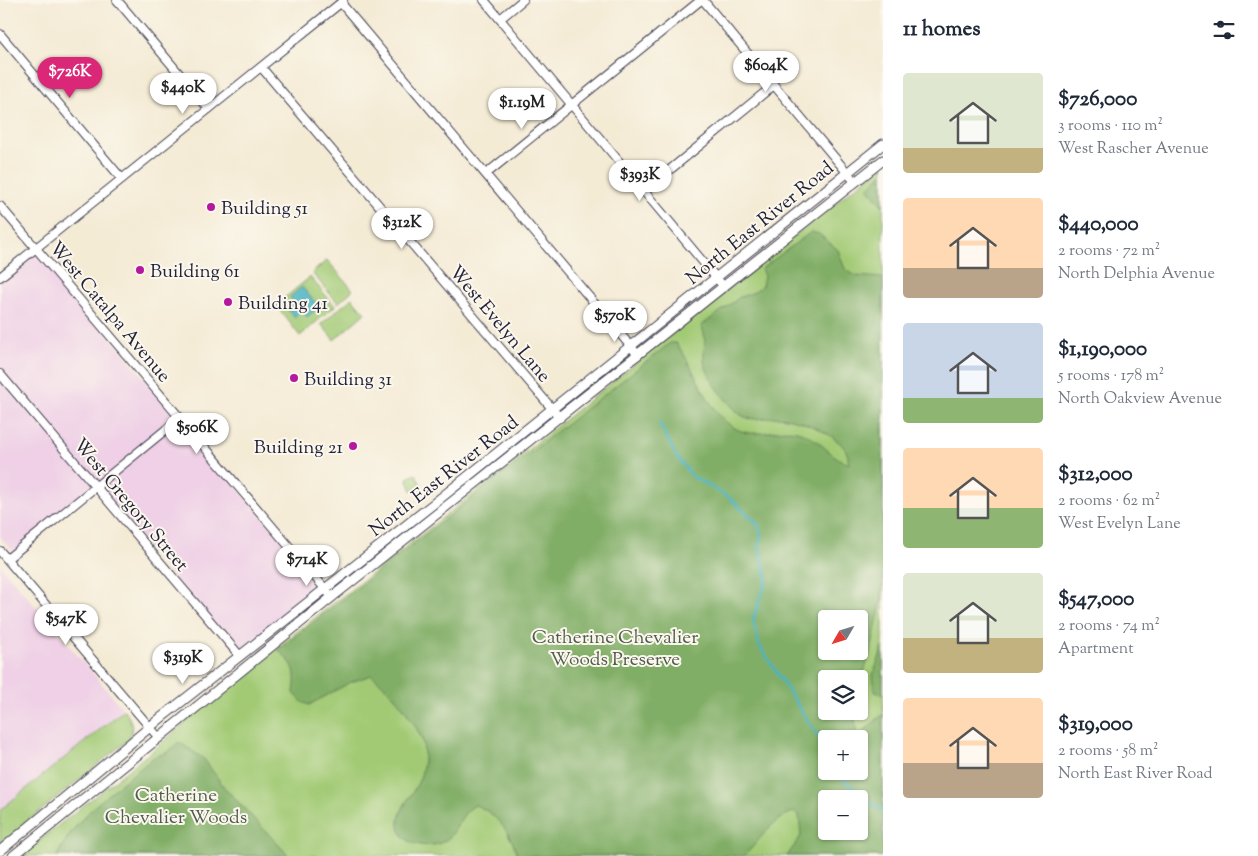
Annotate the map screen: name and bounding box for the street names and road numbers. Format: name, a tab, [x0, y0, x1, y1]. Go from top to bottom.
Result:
street label: North East River Road	[681, 156, 841, 292]
street label: West Catalpa Avenue	[42, 236, 176, 389]
street label: West Evelyn Lane	[442, 260, 556, 389]
street label: North East River Road	[364, 410, 525, 544]
street label: West Gregory Street	[66, 433, 194, 579]

